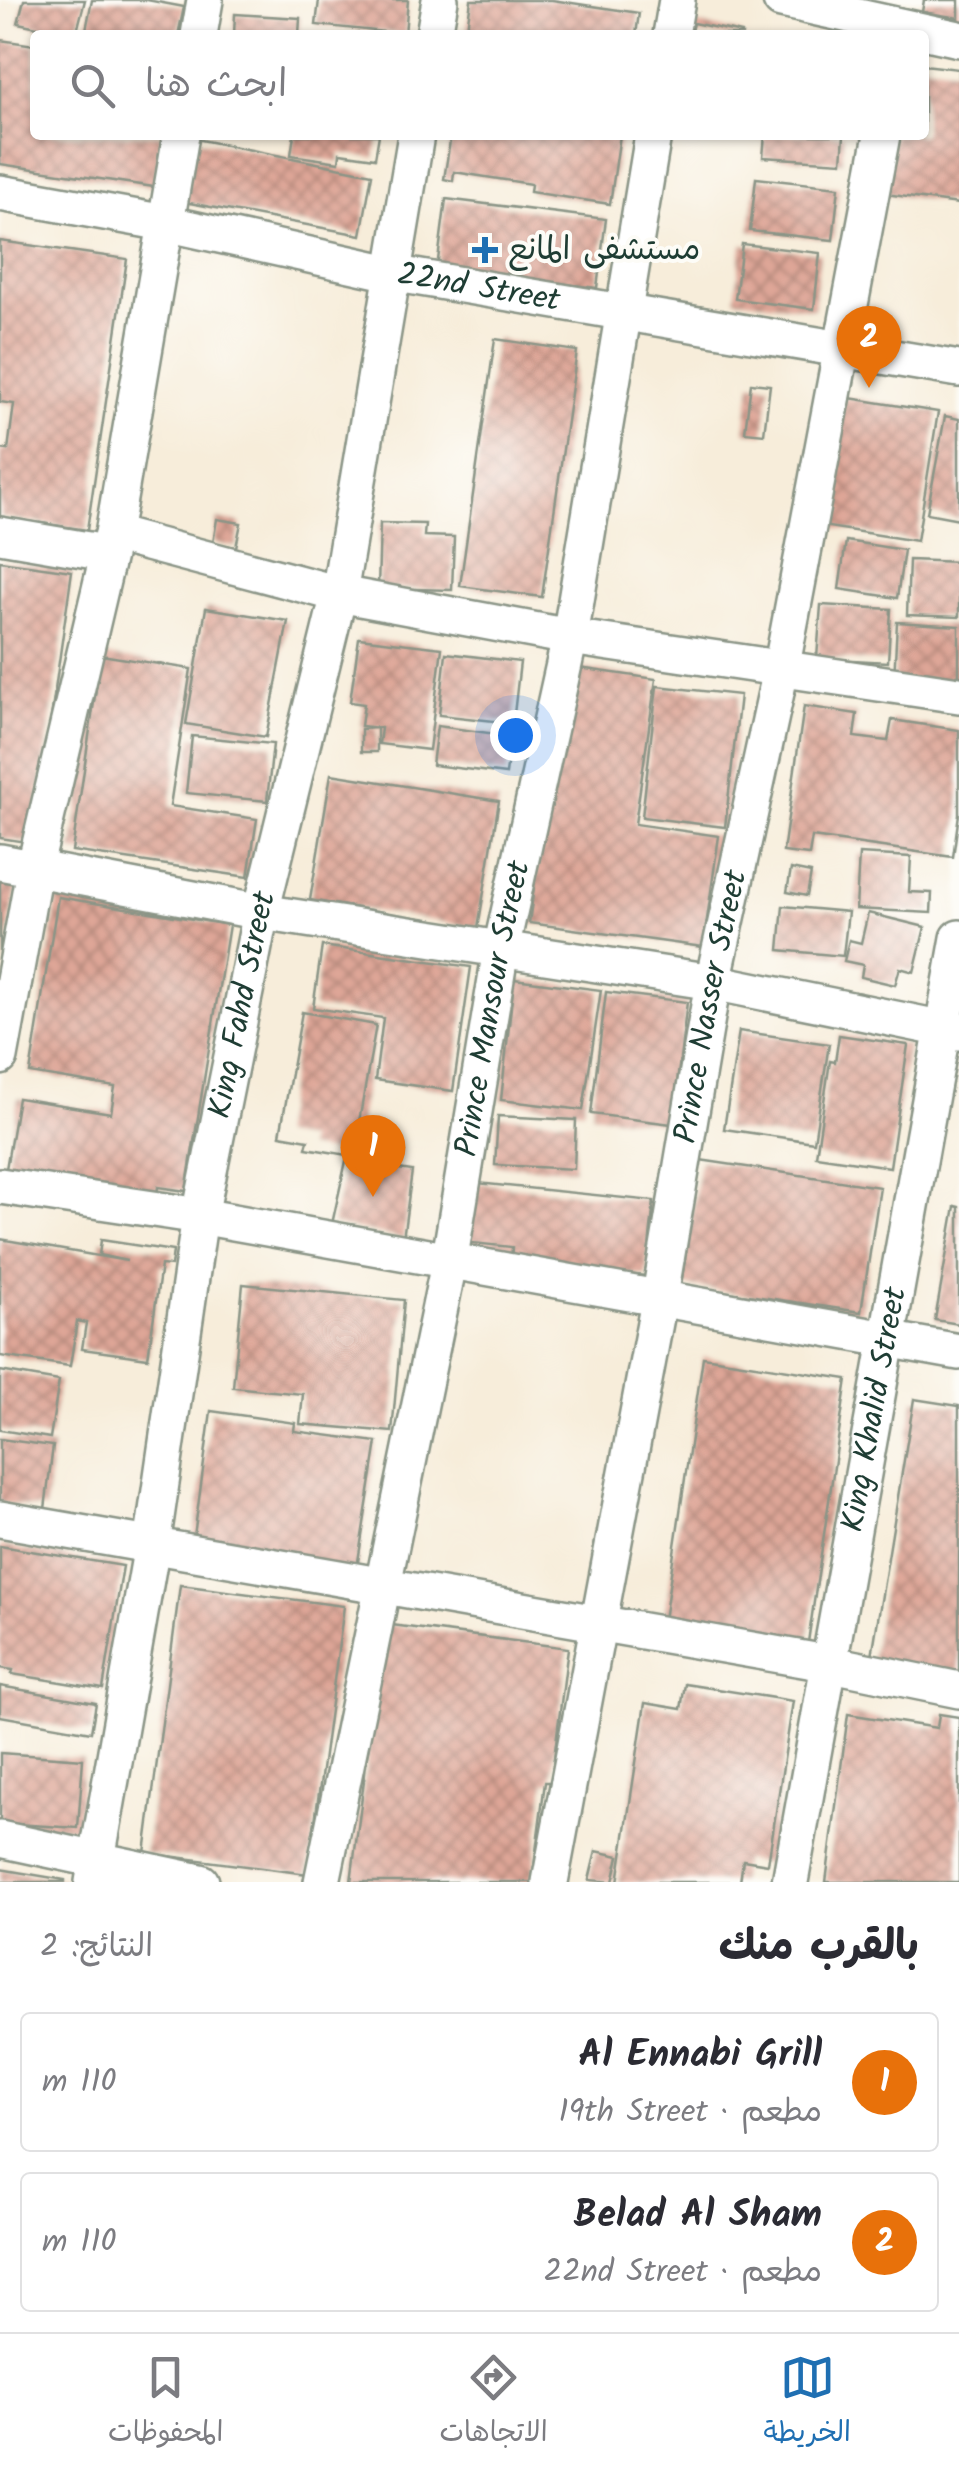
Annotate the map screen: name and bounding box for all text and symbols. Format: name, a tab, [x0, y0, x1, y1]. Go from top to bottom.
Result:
search box	[30, 30, 929, 140]
text: ابحث هنا	[145, 56, 287, 116]
icon: search	[65, 58, 120, 113]
place label: مستشفى المانع	[508, 225, 700, 276]
marker: مستشفى المانع	[472, 237, 498, 263]
street label: 22nd Street	[393, 249, 564, 327]
pin: 2	[836, 306, 902, 388]
your location	[490, 710, 541, 761]
street label: Prince Mansour Street	[442, 855, 545, 1160]
street label: Prince Nasser Street	[661, 865, 762, 1147]
street label: King Fahd Street	[195, 885, 291, 1123]
pin: 1	[340, 1114, 406, 1197]
street label: King Khalid Street	[828, 1282, 922, 1536]
text: بالقرب منك	[719, 1914, 919, 1981]
text: النتائج: 2	[40, 1922, 153, 1973]
text: Al Ennabi Grill	[578, 2026, 822, 2086]
text: 110 m	[42, 2057, 116, 2108]
text: 1	[880, 2057, 889, 2108]
text: مطعم · 19th Street	[559, 2087, 822, 2138]
text: Belad Al Sham	[574, 2186, 822, 2246]
text: 110 m	[42, 2217, 116, 2268]
text: 2	[875, 2217, 894, 2268]
text: مطعم · 22nd Street	[544, 2247, 822, 2298]
tab: المحفوظات	[108, 2350, 223, 2456]
tab: الاتجاهات	[439, 2350, 548, 2456]
tab: الخريطة	[764, 2350, 851, 2456]

